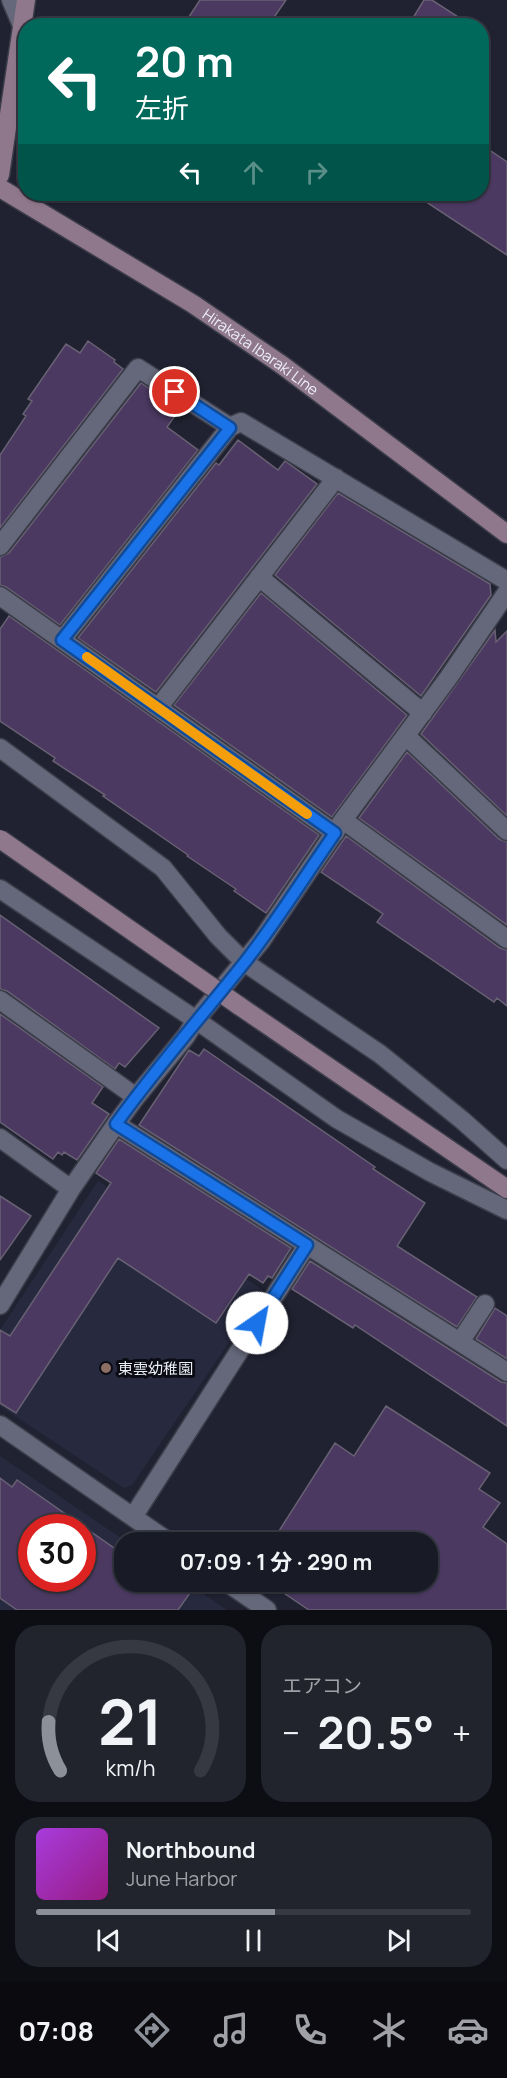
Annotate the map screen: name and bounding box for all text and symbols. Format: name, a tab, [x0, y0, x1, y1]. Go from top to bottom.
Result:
text: 20 m	[135, 32, 234, 90]
icon: left	[36, 42, 114, 120]
text: 左折	[135, 89, 189, 126]
icon: left	[174, 156, 207, 189]
icon: ahead	[237, 156, 270, 189]
icon: right	[300, 156, 333, 189]
street label: Hirakata Ibaraki Line	[199, 303, 323, 400]
pin	[149, 366, 200, 417]
icon: arrive	[158, 375, 191, 408]
position arrow	[225, 1291, 289, 1355]
place label: 東雲幼稚園	[118, 1358, 193, 1379]
marker: 東雲幼稚園	[99, 1361, 113, 1375]
speed limit sign: 30	[18, 1514, 96, 1592]
text: 07:09 · 1 分 · 290 m	[180, 1547, 372, 1577]
text: エアコン	[282, 1672, 362, 1699]
text: 21	[98, 1678, 163, 1764]
text: 20.5°	[318, 1701, 434, 1763]
text: −	[282, 1710, 300, 1755]
text: +	[452, 1710, 471, 1755]
text: km/h	[106, 1753, 155, 1782]
text: Northbound	[126, 1835, 256, 1865]
text: June Harbor	[126, 1865, 238, 1892]
icon: previous	[92, 1924, 125, 1957]
icon: pause	[237, 1924, 270, 1957]
icon: next	[382, 1924, 415, 1957]
icon: directions	[131, 2009, 173, 2051]
icon: music	[210, 2009, 252, 2051]
icon: phone	[289, 2009, 331, 2051]
icon: climate	[368, 2009, 410, 2051]
icon: car	[447, 2009, 489, 2051]
text: 07:08	[18, 2012, 94, 2049]

